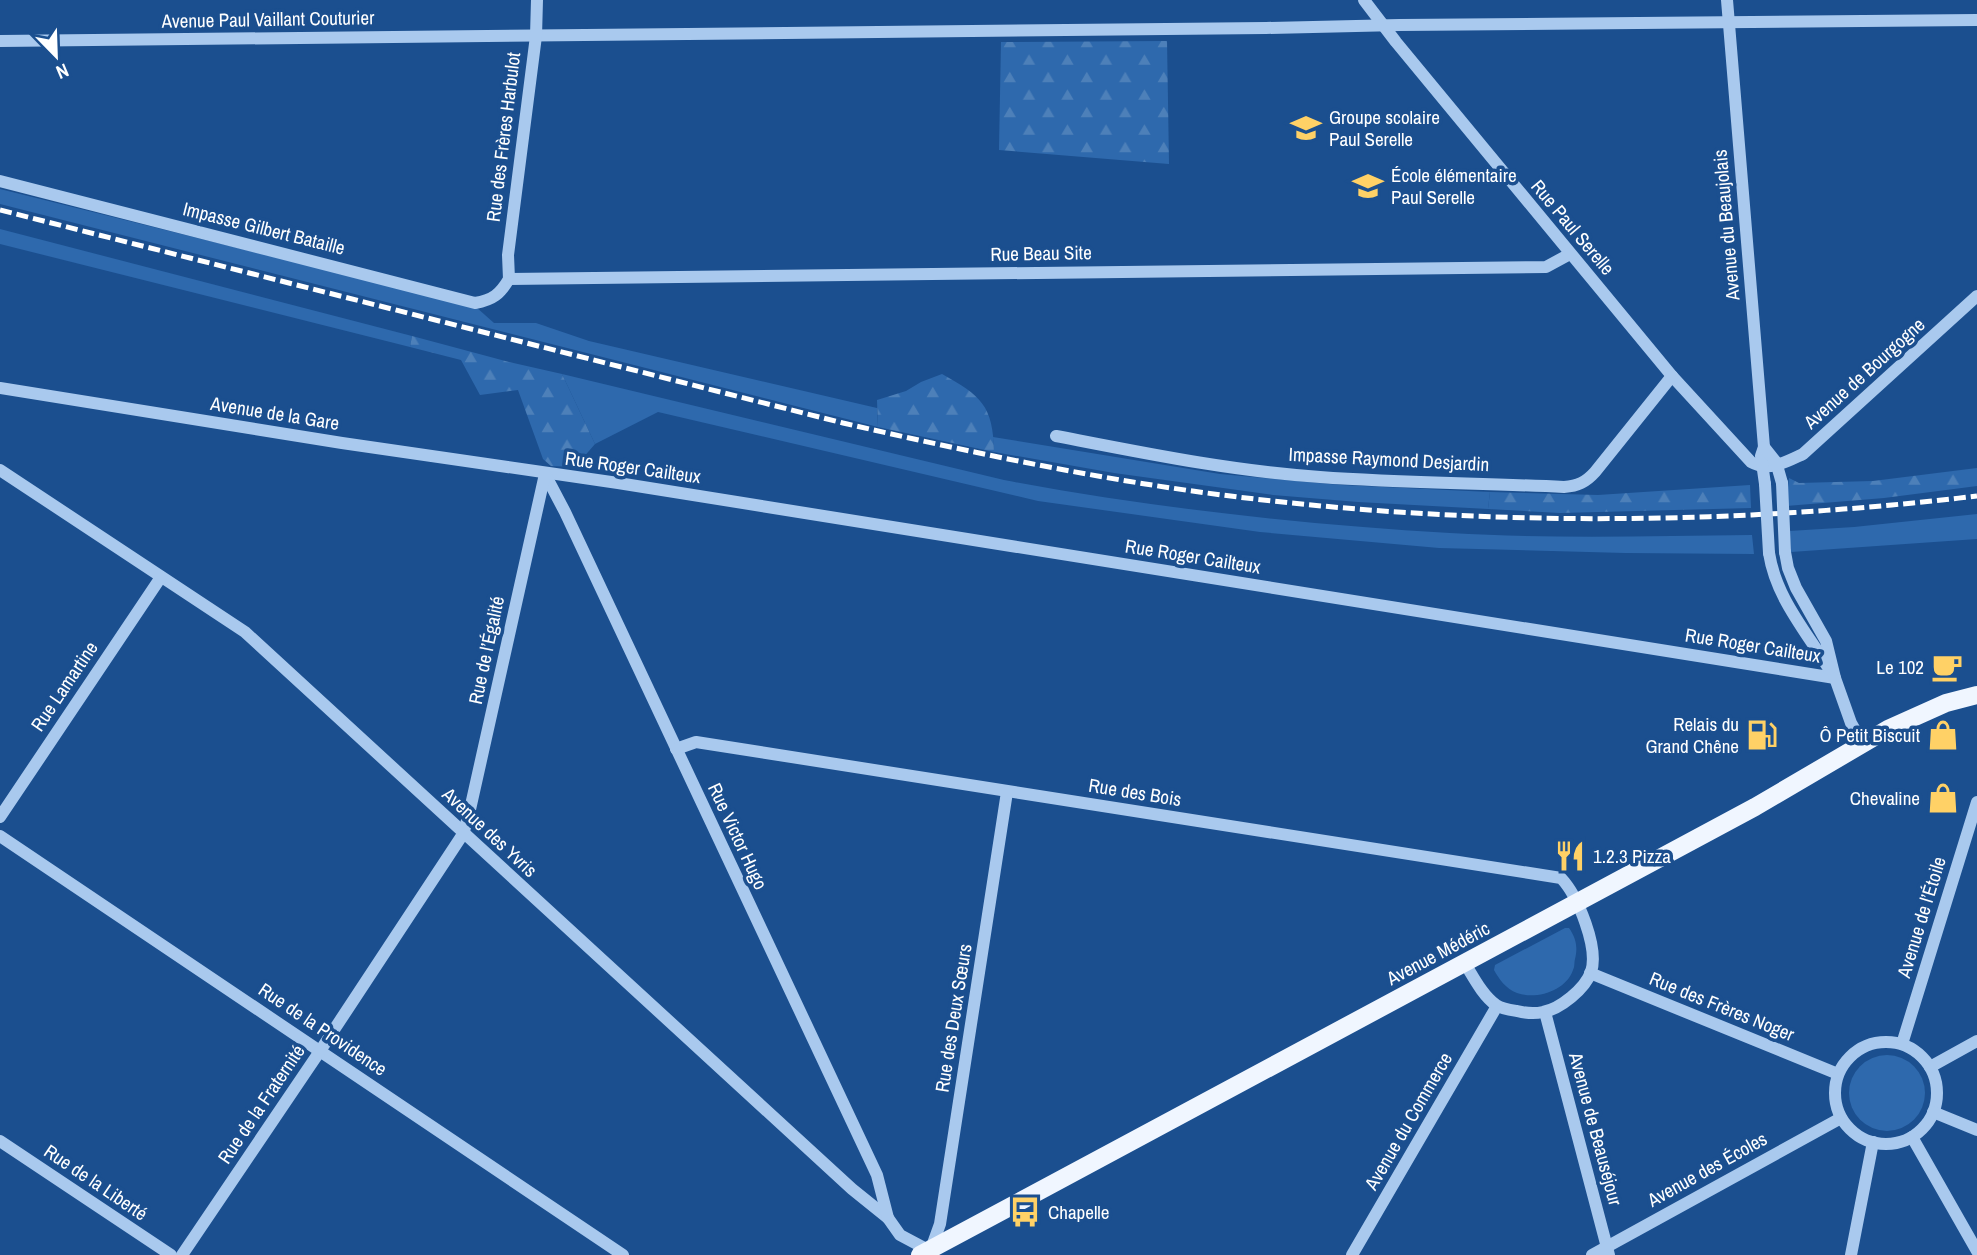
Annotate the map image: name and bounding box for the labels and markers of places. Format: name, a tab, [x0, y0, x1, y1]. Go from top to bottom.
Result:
place label: Groupe scolaire Paul Serelle	[1329, 104, 1440, 152]
school or university icon: Groupe scolaire Paul Serelle	[1289, 111, 1323, 145]
place label: École élémentaire Paul Serelle	[1391, 162, 1517, 210]
school or university icon: École élémentaire Paul Serelle	[1351, 169, 1385, 203]
cafe icon: Le 102	[1930, 650, 1964, 684]
place label: Le 102	[1876, 654, 1924, 680]
place label: Relais du Grand Chêne	[1645, 711, 1739, 759]
fuel station icon: Relais du Grand Chêne	[1745, 718, 1779, 752]
shop icon: Ô Petit Biscuit	[1926, 718, 1960, 752]
place label: Ô Petit Biscuit	[1820, 722, 1921, 748]
shop icon: Chevaline	[1926, 781, 1960, 815]
place label: Chevaline	[1850, 785, 1920, 811]
restaurant icon: 1.2.3 Pizza	[1553, 839, 1587, 873]
place label: 1.2.3 Pizza	[1593, 843, 1671, 869]
bus stop icon: Chapelle	[1008, 1195, 1042, 1229]
place label: Chapelle	[1048, 1199, 1109, 1225]

